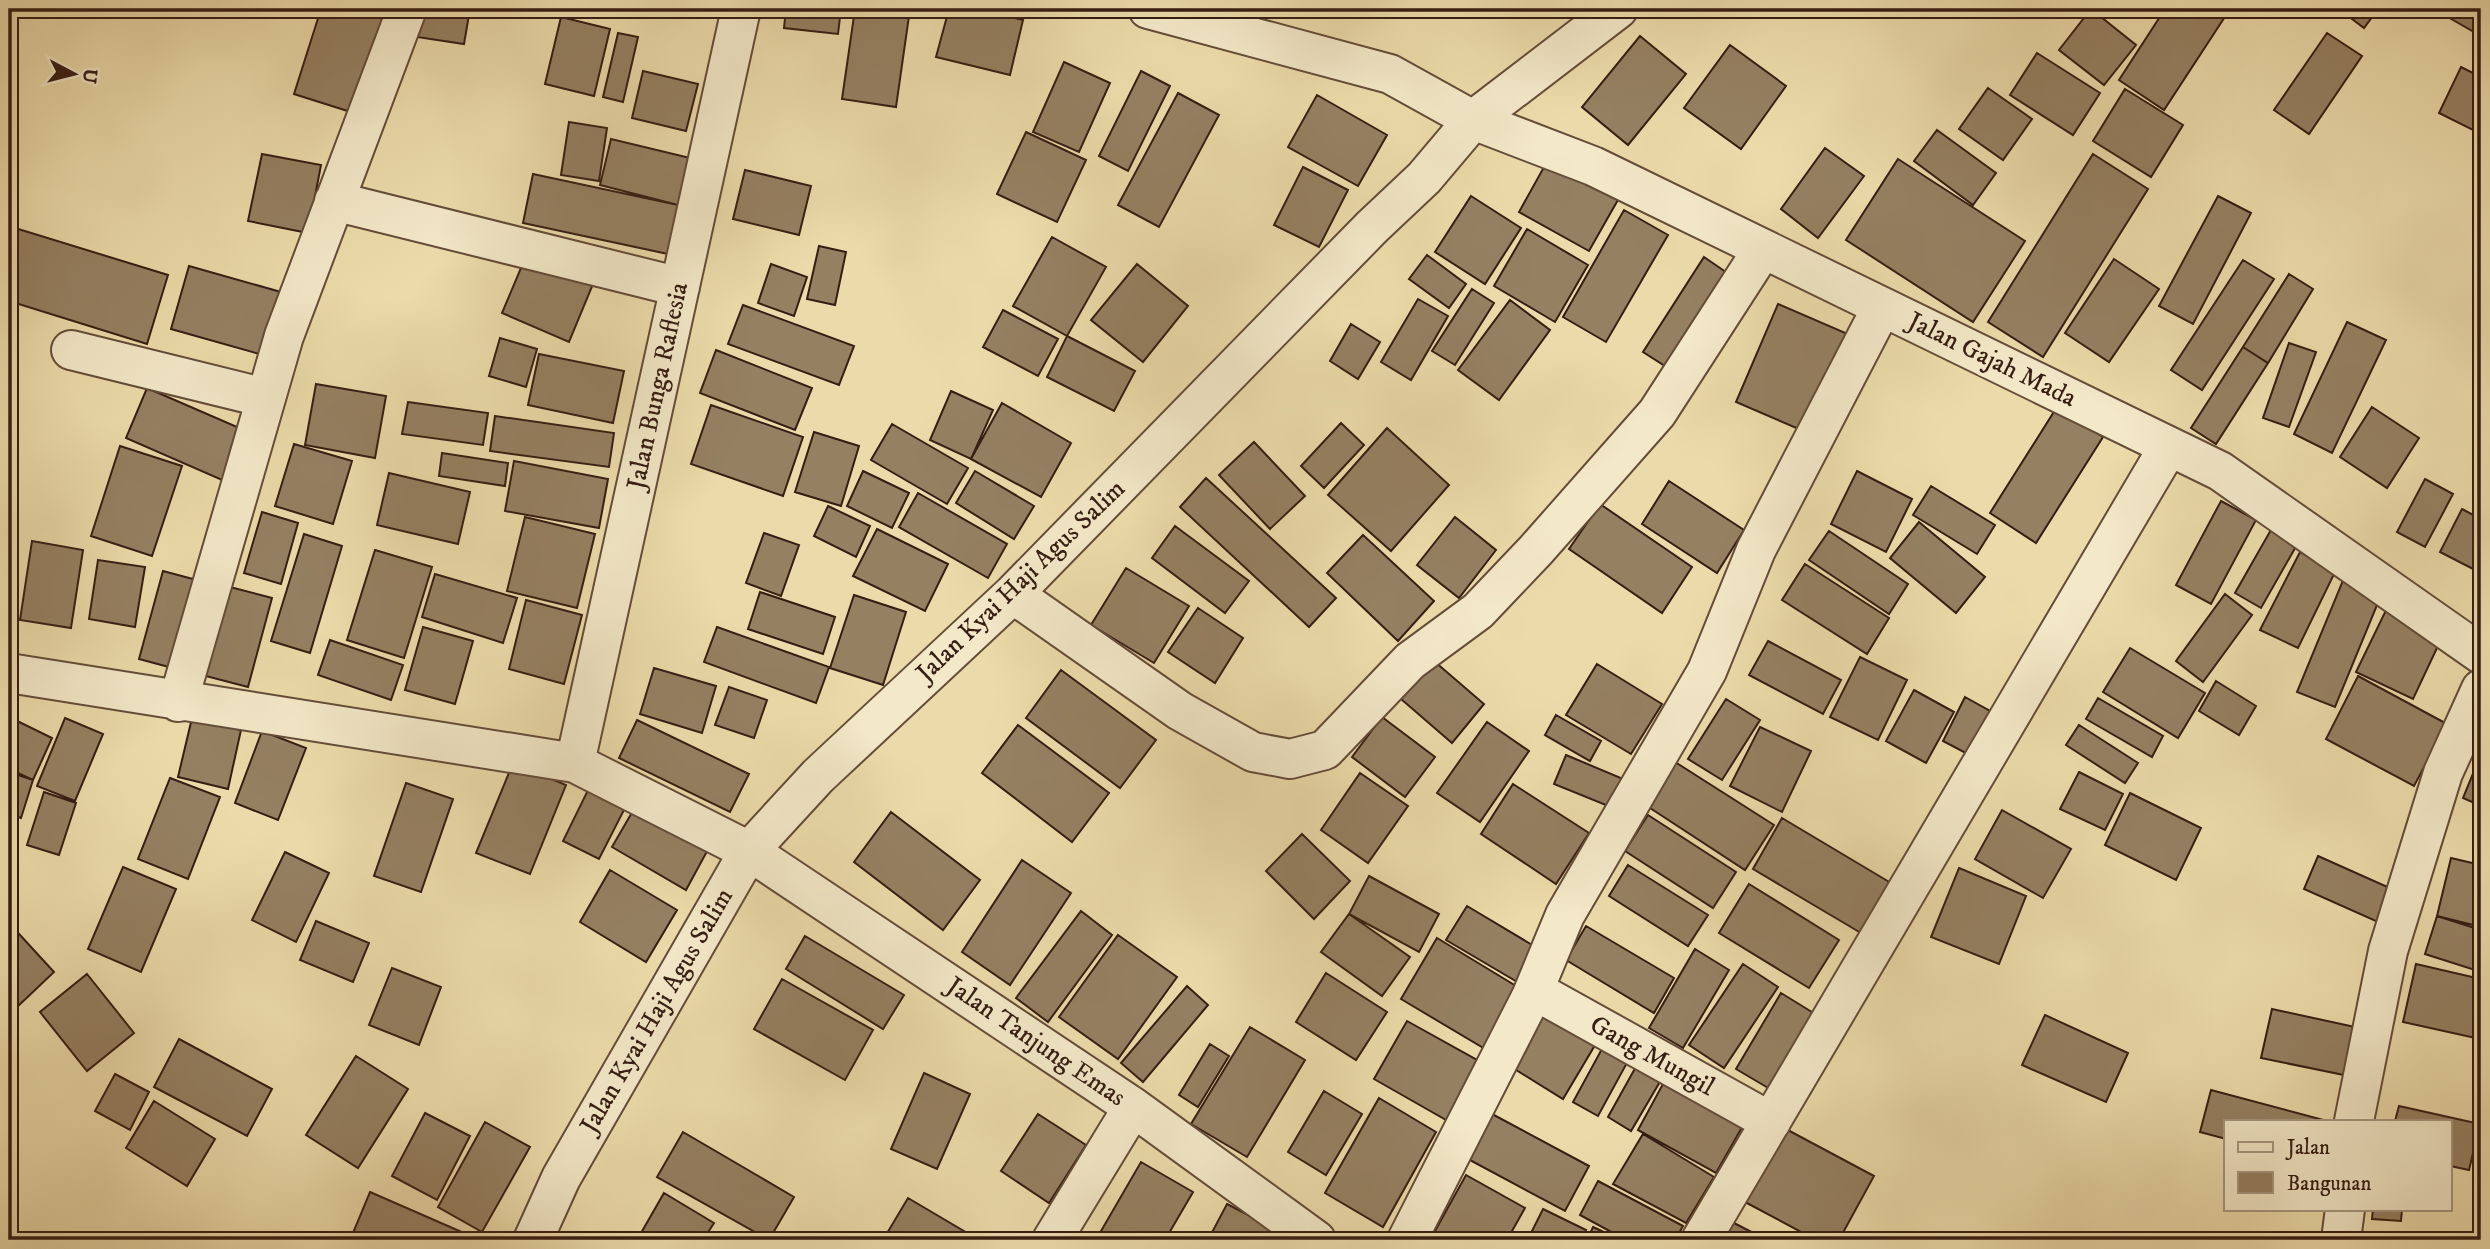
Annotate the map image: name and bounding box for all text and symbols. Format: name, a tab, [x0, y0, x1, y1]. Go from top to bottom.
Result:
north arrow	[38, 38, 108, 108]
text: U	[77, 67, 102, 85]
street label: Jalan Bunga Raflesia	[620, 279, 696, 495]
street label: Jalan Gajah Mada	[1901, 304, 2082, 415]
street label: Jalan Kyai Haji Agus Salim	[908, 473, 1132, 691]
street label: Jalan Kyai Haji Agus Salim	[572, 882, 741, 1141]
street label: Jalan Tanjung Emas	[938, 969, 1132, 1114]
street label: Gang Mungil	[1584, 1008, 1720, 1104]
legend	[2224, 1120, 2452, 1210]
text: Jalan	[2285, 1135, 2330, 1161]
text: Bangunan	[2287, 1171, 2371, 1197]

